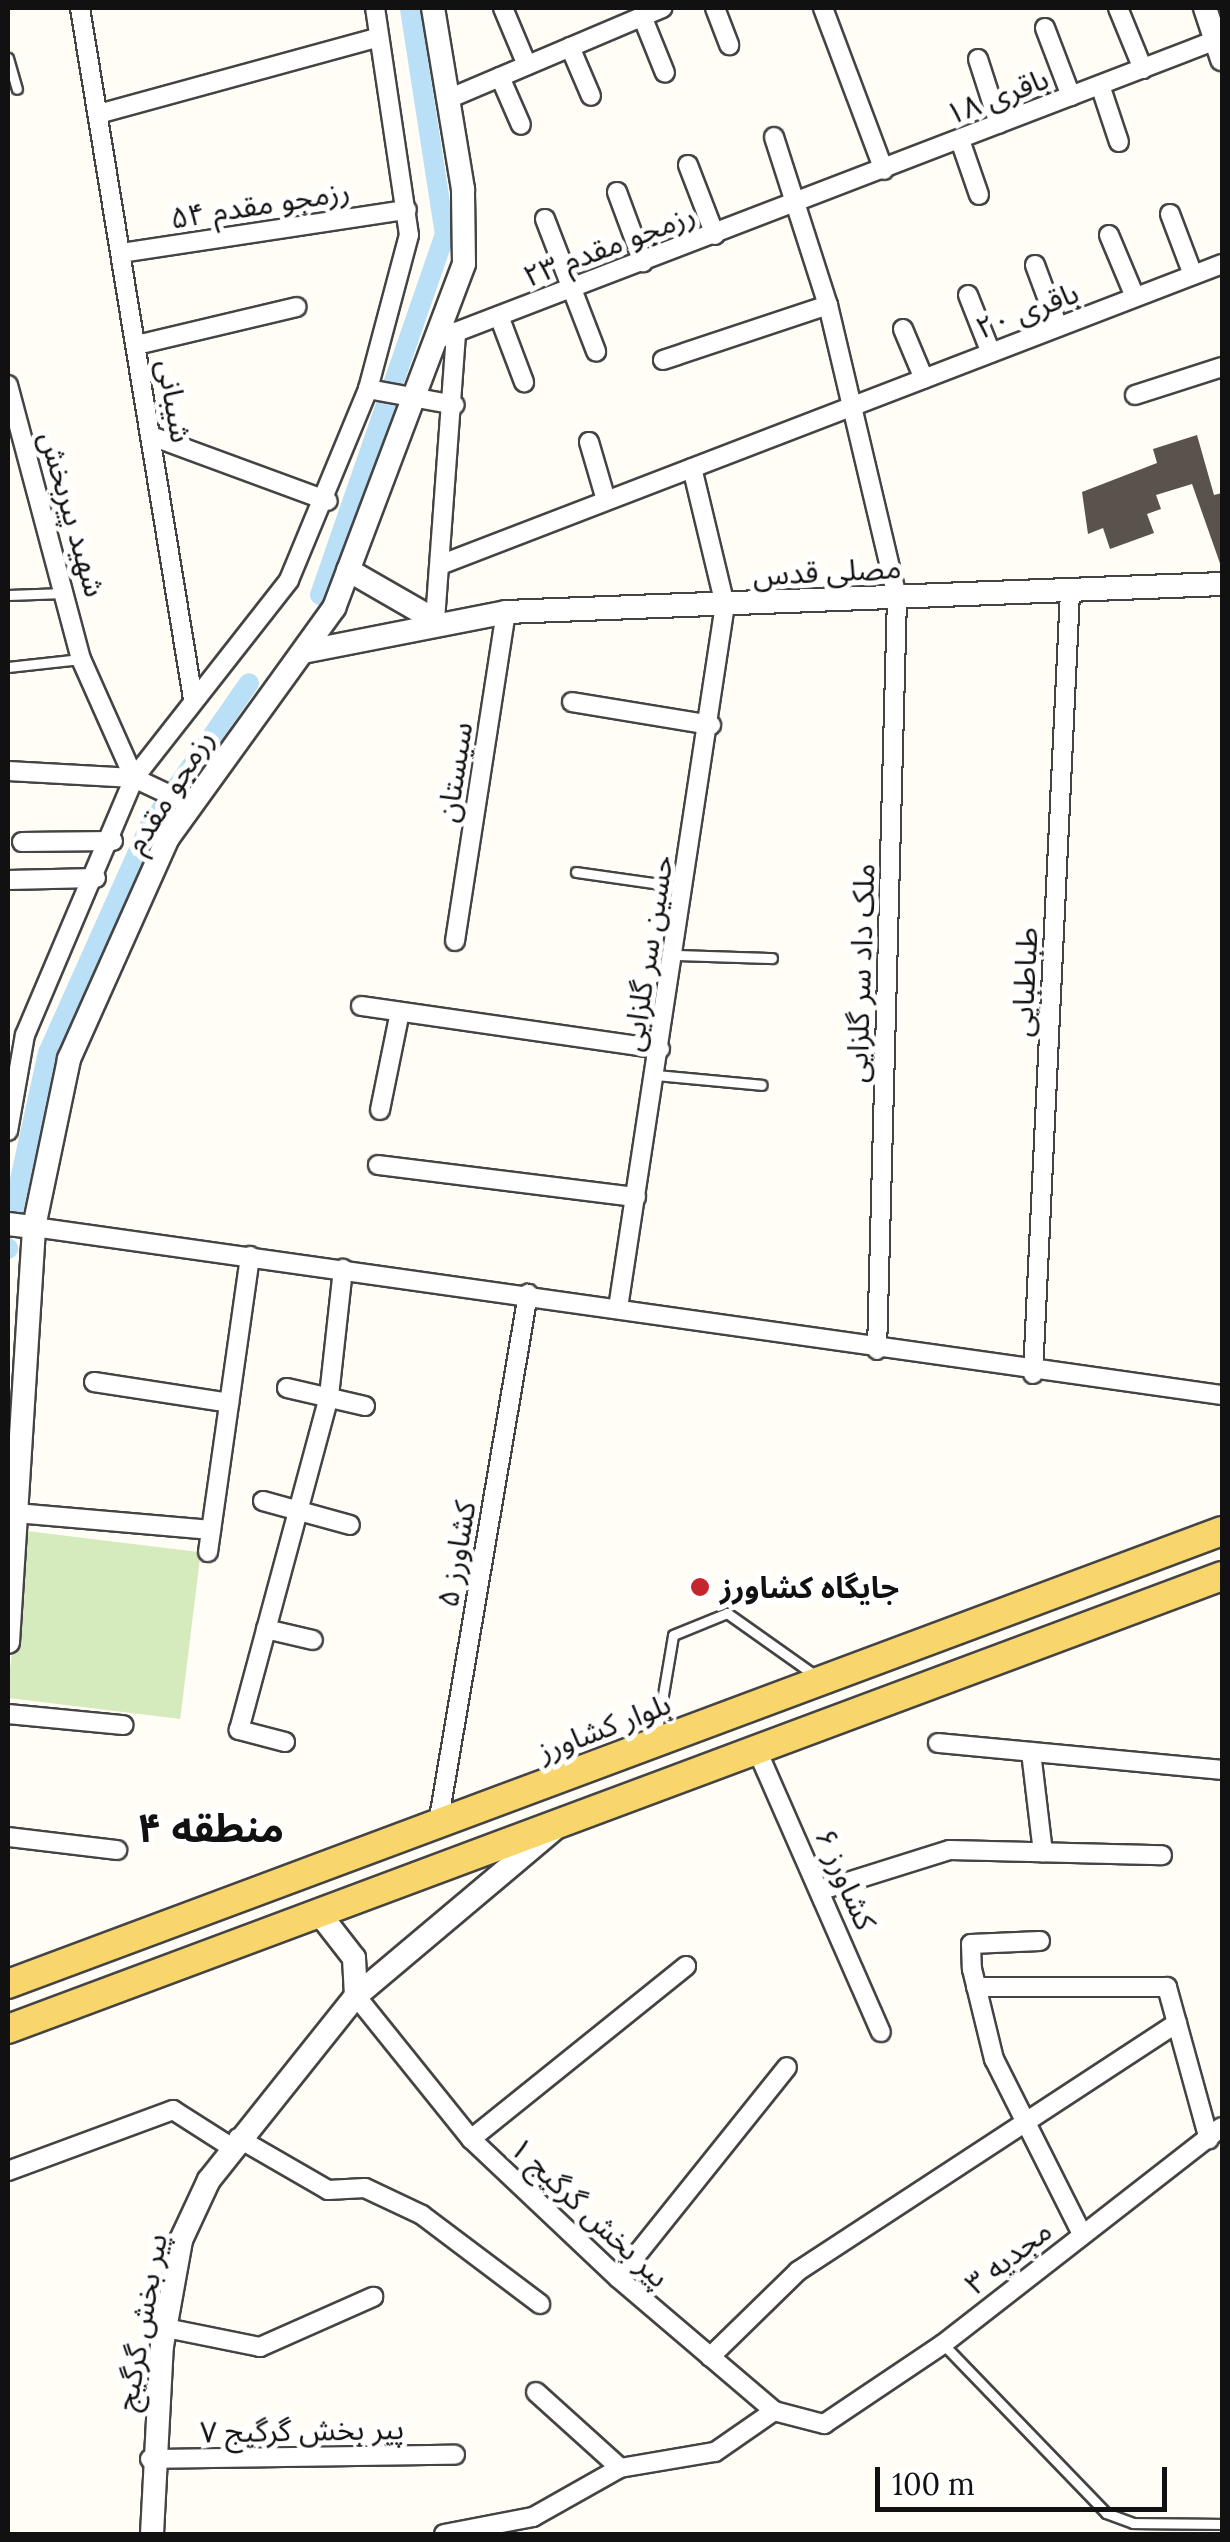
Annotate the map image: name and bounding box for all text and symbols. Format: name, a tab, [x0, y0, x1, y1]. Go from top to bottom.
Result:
street label: باقری ۱۸	[941, 60, 1053, 132]
street label: رزمجو مقدم ۵۴	[168, 172, 352, 236]
street label: رزمجو مقدم ۲۳	[518, 196, 700, 294]
street label: باقری ۲۰	[971, 274, 1083, 346]
street label: شیبانی	[150, 357, 200, 445]
street label: شهید پیربخش	[32, 427, 114, 601]
street label: مصلی قدس	[752, 549, 902, 593]
street label: سیستان	[428, 719, 480, 825]
street label: رزمجو مقدم	[117, 723, 221, 859]
street label: حسین سر گلزایی	[614, 852, 680, 1054]
street label: ملک داد سر گلزایی	[838, 863, 882, 1083]
street label: طباطبایی	[1003, 926, 1045, 1038]
street label: کشاورز ۵	[429, 1498, 483, 1610]
place label: جایگاه کشاورز	[720, 1569, 899, 1605]
marker: جایگاه کشاورز	[689, 1576, 711, 1598]
street label: بلوار کشاورز	[533, 1685, 675, 1769]
district label: منطقه ۴	[138, 1804, 284, 1852]
street label: کشاورز ۶	[808, 1823, 884, 1935]
street label: پیر بخش گرگیج ۱	[503, 2129, 677, 2295]
street label: مجدیه ۳	[958, 2212, 1058, 2302]
street label: پیر بخش گرگیج	[108, 2231, 174, 2413]
street label: پیر بخش گرگیج ۷	[200, 2410, 404, 2450]
scale bar	[880, 2447, 1172, 2509]
text: 100 m	[892, 2465, 975, 2503]

